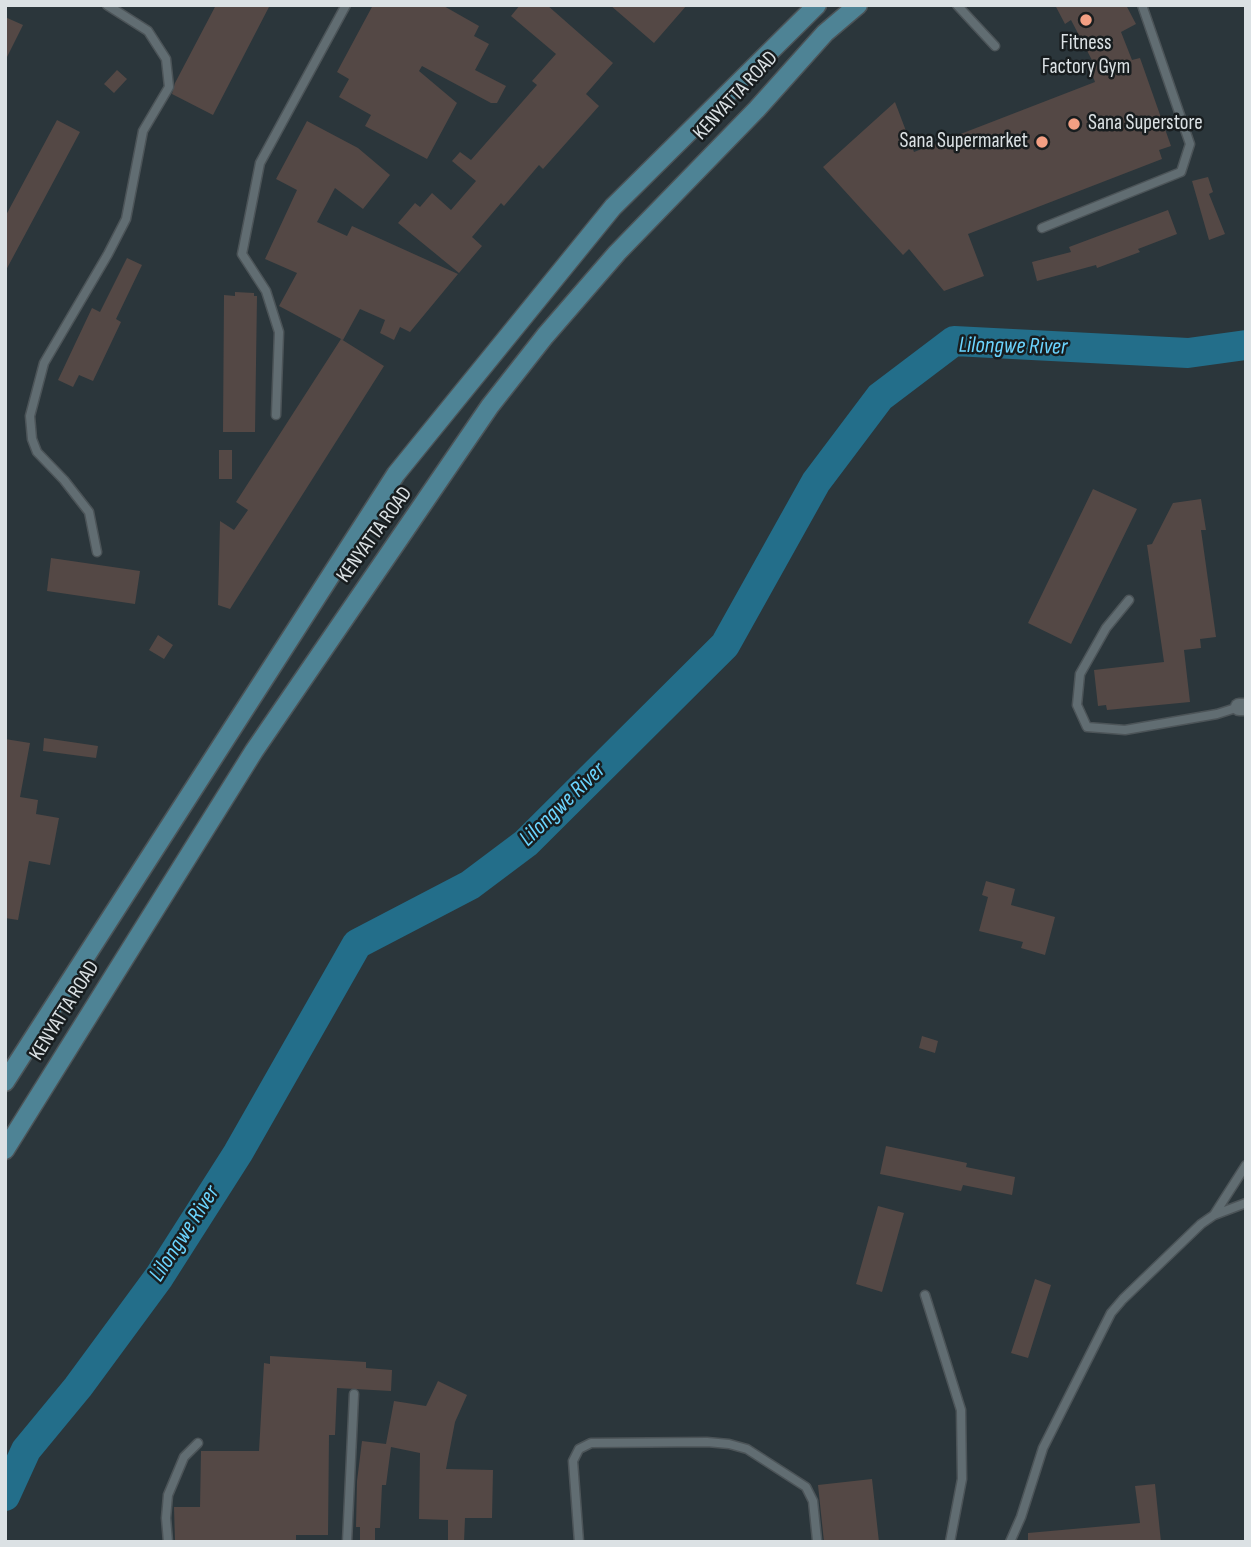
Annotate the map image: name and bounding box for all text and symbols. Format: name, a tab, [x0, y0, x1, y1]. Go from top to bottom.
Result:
marker: Fitness Factory Gym	[1078, 12, 1094, 28]
place label: Fitness Factory Gym	[1042, 31, 1130, 81]
street label: KENYATTA ROAD	[688, 46, 784, 146]
place label: Sana Superstore	[1088, 111, 1203, 137]
marker: Sana Superstore	[1066, 116, 1082, 132]
place label: Sana Supermarket	[900, 129, 1028, 155]
marker: Sana Supermarket	[1034, 134, 1050, 150]
water label: Lilongwe River	[958, 332, 1068, 362]
street label: KENYATTA ROAD	[332, 482, 418, 588]
water label: Lilongwe River	[514, 757, 612, 853]
street label: KENYATTA ROAD	[25, 957, 105, 1065]
water label: Lilongwe River	[144, 1181, 226, 1287]

